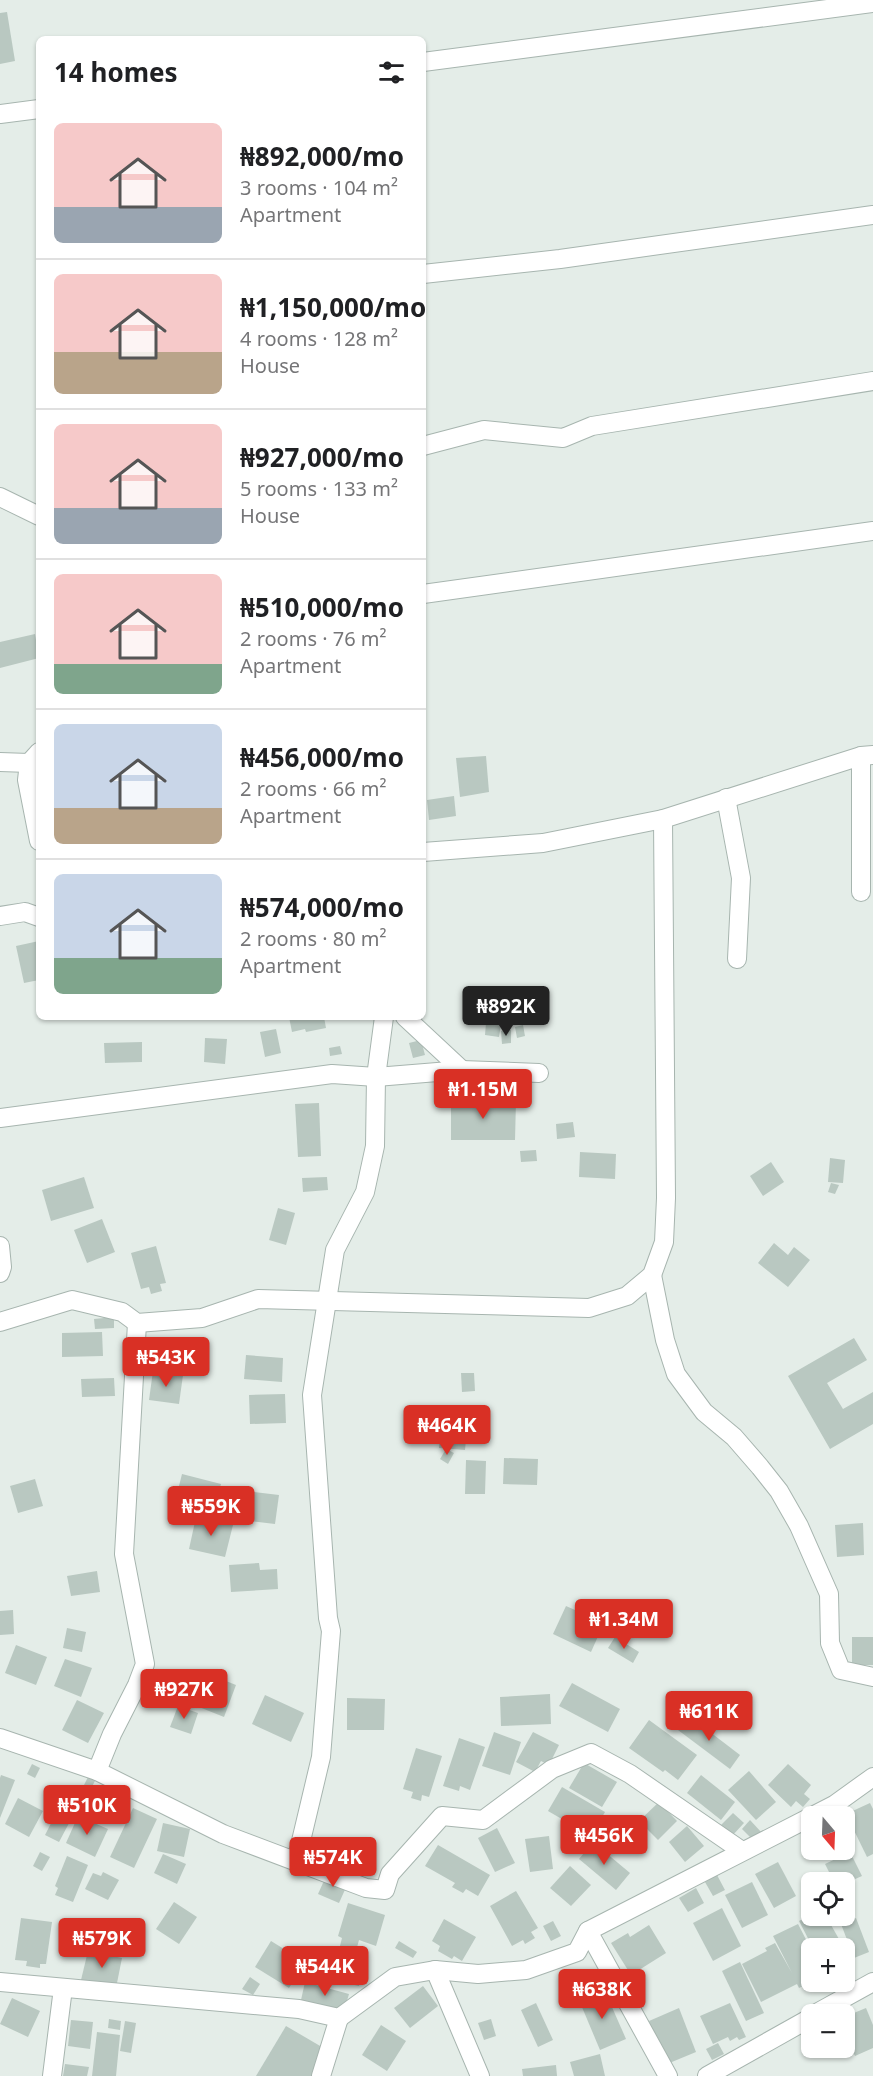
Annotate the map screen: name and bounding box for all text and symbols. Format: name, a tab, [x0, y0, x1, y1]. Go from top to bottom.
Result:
text: 14 homes	[54, 54, 178, 90]
icon: filters	[375, 56, 408, 89]
text: ₦892,000/mo	[240, 138, 404, 174]
icon: home	[102, 147, 174, 219]
text: 3 rooms · 104 m²	[240, 174, 398, 201]
text: Apartment	[240, 201, 341, 228]
text: ₦1,150,000/mo	[240, 289, 426, 325]
icon: home	[102, 298, 174, 370]
text: 4 rooms · 128 m²	[240, 325, 398, 352]
text: House	[240, 352, 300, 379]
text: ₦927,000/mo	[240, 439, 404, 475]
icon: home	[102, 448, 174, 520]
text: 5 rooms · 133 m²	[240, 475, 398, 502]
text: House	[240, 502, 300, 529]
text: ₦510,000/mo	[240, 589, 404, 625]
icon: home	[102, 598, 174, 670]
text: 2 rooms · 76 m²	[240, 625, 387, 652]
text: Apartment	[240, 652, 341, 679]
text: ₦456,000/mo	[240, 739, 404, 775]
icon: home	[102, 748, 174, 820]
text: 2 rooms · 66 m²	[240, 775, 387, 802]
text: Apartment	[240, 802, 341, 829]
text: ₦574,000/mo	[240, 889, 404, 925]
icon: home	[102, 898, 174, 970]
text: 2 rooms · 80 m²	[240, 925, 387, 952]
text: Apartment	[240, 952, 341, 979]
pin: ₦892K	[464, 986, 548, 1037]
text: ₦892K	[476, 992, 536, 1019]
pin: ₦1.15M	[434, 1069, 532, 1120]
text: ₦1.15M	[448, 1075, 518, 1102]
pin: ₦543K	[124, 1337, 208, 1388]
text: ₦543K	[136, 1343, 196, 1370]
pin: ₦464K	[405, 1405, 489, 1456]
text: ₦464K	[417, 1411, 477, 1438]
pin: ₦559K	[169, 1486, 253, 1537]
text: ₦559K	[181, 1492, 241, 1519]
pin: ₦1.34M	[575, 1599, 673, 1650]
text: ₦1.34M	[589, 1605, 659, 1632]
pin: ₦927K	[142, 1669, 226, 1720]
text: ₦927K	[154, 1675, 214, 1702]
pin: ₦611K	[667, 1691, 751, 1742]
text: ₦611K	[679, 1697, 739, 1724]
pin: ₦510K	[45, 1785, 129, 1836]
text: ₦510K	[57, 1791, 117, 1818]
north arrow	[801, 1806, 855, 1860]
map controls	[801, 1806, 855, 2058]
pin: ₦456K	[562, 1815, 646, 1866]
text: ₦456K	[574, 1821, 634, 1848]
pin: ₦574K	[291, 1837, 375, 1888]
text: ₦574K	[303, 1843, 363, 1870]
button: locate	[801, 1872, 855, 1926]
pin: ₦579K	[60, 1918, 144, 1969]
text: ₦579K	[72, 1924, 132, 1951]
button: +	[801, 1938, 855, 1992]
pin: ₦544K	[283, 1946, 367, 1997]
text: ₦544K	[295, 1952, 355, 1979]
pin: ₦638K	[560, 1969, 644, 2020]
text: ₦638K	[572, 1975, 632, 2002]
button: −	[801, 2004, 855, 2058]

